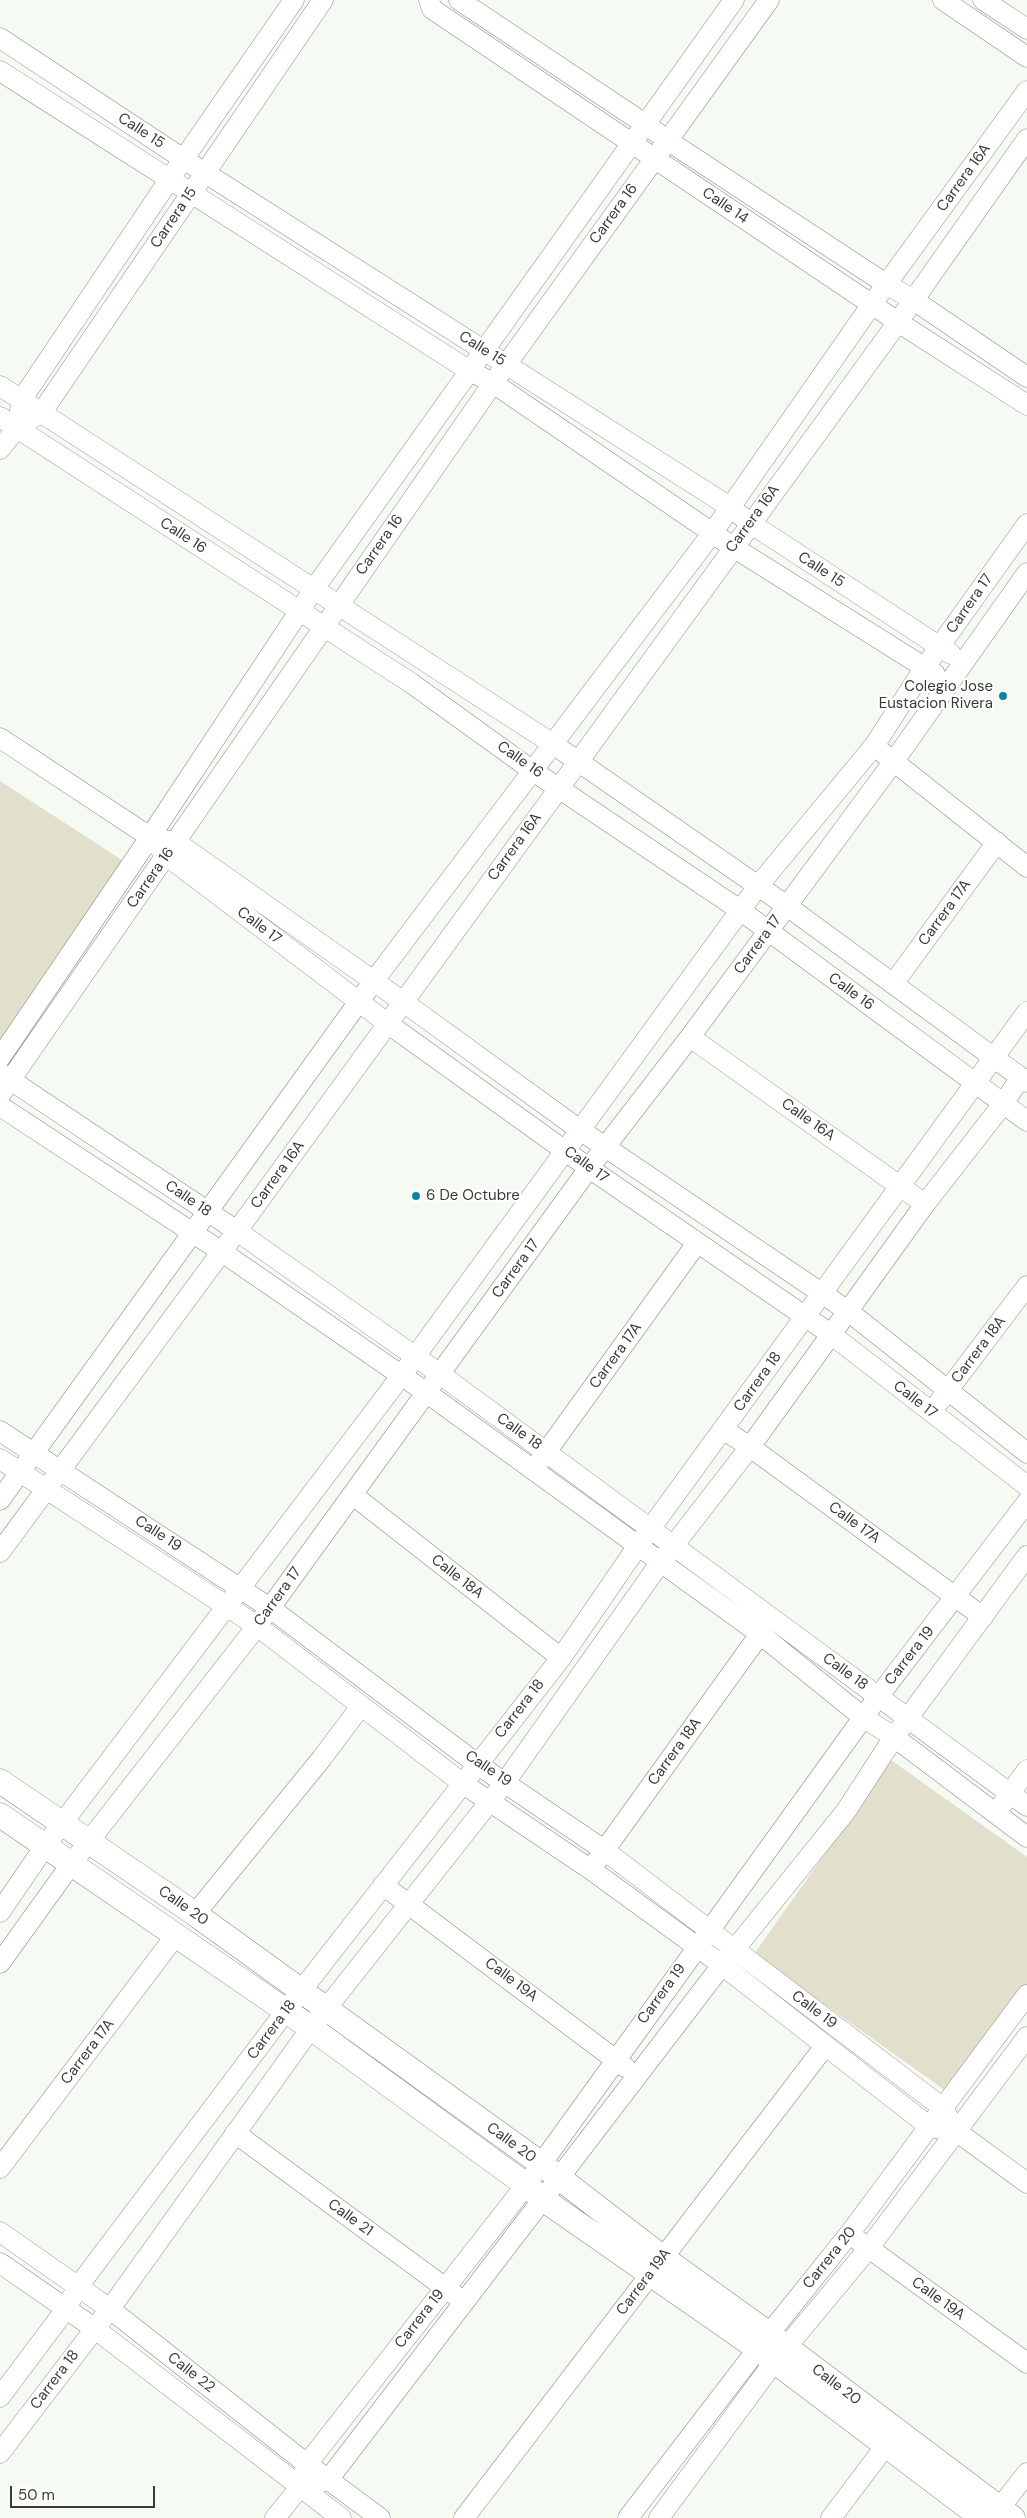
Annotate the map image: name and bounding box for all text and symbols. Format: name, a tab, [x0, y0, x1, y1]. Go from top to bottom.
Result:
street label: Calle 15	[114, 109, 168, 153]
street label: Carrera 16A	[933, 141, 995, 215]
street label: Carrera 16	[586, 180, 642, 248]
street label: Carrera 15	[147, 184, 201, 252]
street label: Calle 14	[698, 184, 752, 228]
street label: Calle 15	[455, 328, 509, 370]
street label: Carrera 16A	[722, 482, 784, 556]
street label: Carrera 16	[353, 511, 407, 579]
street label: Calle 16	[156, 514, 210, 558]
street label: Calle 15	[794, 548, 848, 592]
street label: Carrera 17	[943, 571, 997, 637]
place label: Colegio Jose Eustacion Rivera	[879, 678, 993, 713]
marker: Colegio Jose Eustacion Rivera	[997, 690, 1009, 702]
street label: Calle 16	[493, 738, 547, 782]
street label: Carrera 16A	[484, 810, 546, 884]
street label: Carrera 16	[124, 844, 178, 912]
street label: Carrera 17A	[915, 876, 975, 950]
street label: Calle 17	[233, 904, 285, 948]
street label: Carrera 17	[731, 912, 785, 978]
street label: Calle 16	[825, 969, 877, 1015]
street label: Calle 16A	[778, 1095, 838, 1145]
street label: Carrera 16A	[247, 1138, 309, 1212]
street label: Calle 17	[560, 1143, 612, 1187]
street label: Calle 18	[161, 1177, 215, 1221]
place label: 6 De Octubre	[426, 1187, 520, 1205]
marker: 6 De Octubre	[410, 1190, 422, 1202]
street label: Carrera 17	[489, 1236, 543, 1302]
street label: Carrera 18A	[948, 1313, 1010, 1387]
street label: Carrera 17A	[586, 1319, 646, 1393]
street label: Carrera 18	[730, 1348, 786, 1416]
street label: Calle 17	[889, 1377, 941, 1423]
street label: Calle 18	[493, 1409, 545, 1455]
street label: Calle 17A	[825, 1498, 883, 1548]
street label: Calle 19	[131, 1512, 185, 1556]
street label: Calle 18A	[427, 1551, 487, 1603]
street label: Carrera 17	[251, 1564, 305, 1630]
street label: Carrera 19	[881, 1623, 939, 1689]
street label: Calle 18	[819, 1649, 871, 1695]
street label: Carrera 18	[491, 1676, 549, 1742]
street label: Carrera 18A	[644, 1715, 706, 1789]
street label: Calle 19	[461, 1747, 515, 1791]
street label: Calle 20	[155, 1882, 211, 1930]
street label: Calle 19A	[481, 1954, 541, 2006]
street label: Carrera 19	[634, 1960, 690, 2028]
street label: Calle 19	[788, 1987, 840, 2033]
street label: Carrera 18	[244, 1997, 300, 2063]
street label: Carrera 17A	[58, 2016, 118, 2088]
street label: Calle 20	[483, 2119, 539, 2167]
street label: Calle 21	[324, 2196, 376, 2240]
street label: Carrera 20	[800, 2223, 860, 2293]
street label: Carrera 19A	[613, 2245, 675, 2319]
street label: Calle 19A	[908, 2274, 968, 2324]
street label: Carrera 19	[391, 2286, 449, 2352]
street label: Carrera 18	[27, 2347, 83, 2413]
street label: Calle 22	[164, 2349, 218, 2397]
street label: Calle 20	[808, 2361, 864, 2409]
scale bar	[12, 2476, 158, 2508]
text: 50 m	[18, 2485, 55, 2505]

